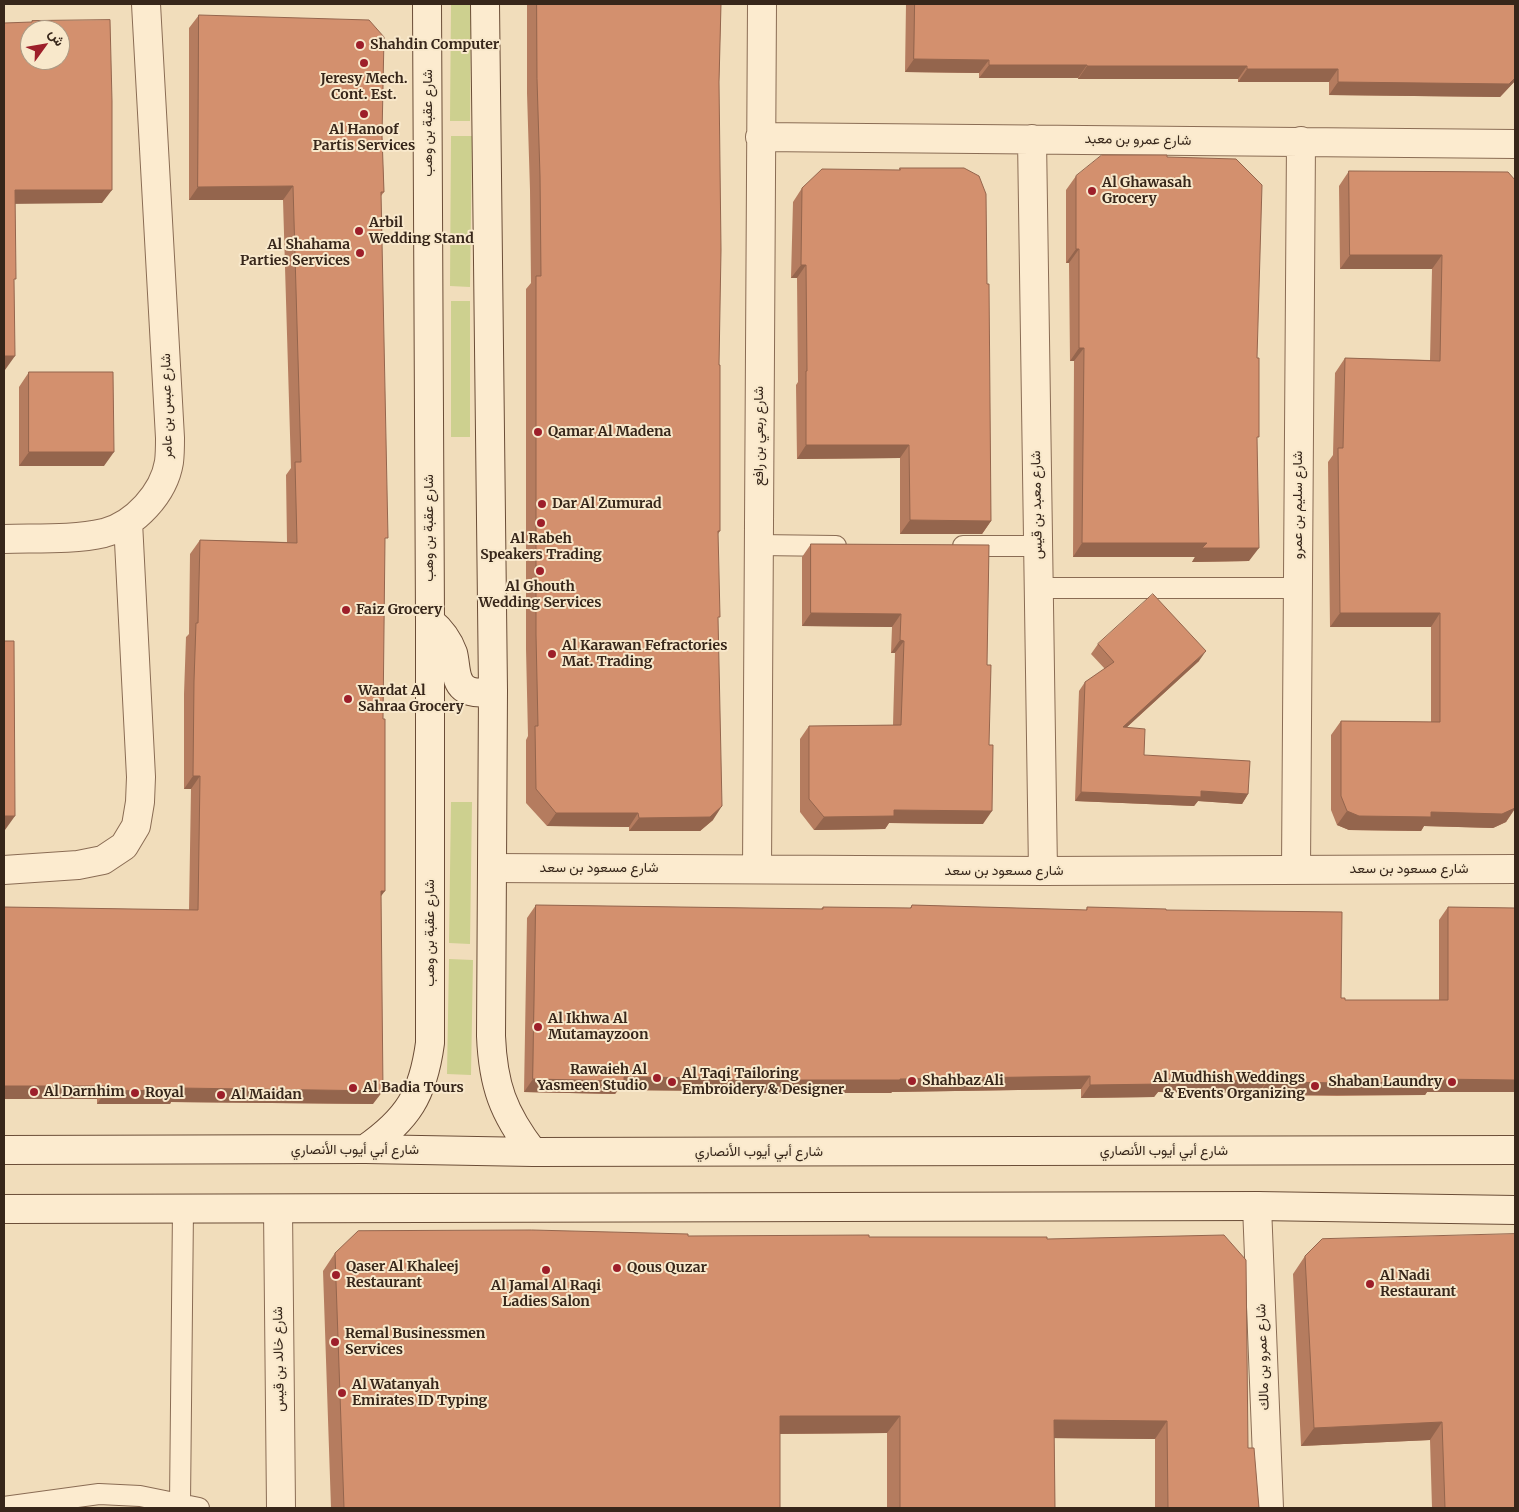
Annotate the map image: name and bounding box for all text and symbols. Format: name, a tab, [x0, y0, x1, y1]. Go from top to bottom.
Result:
north arrow	[20, 20, 70, 70]
text: ش	[45, 26, 69, 49]
place label: Shahdin Computer	[370, 37, 499, 53]
marker: Shahdin Computer	[354, 39, 366, 51]
marker: Jeresy Mech. Cont. Est.	[358, 57, 370, 69]
street label: شارع عقبة بن وهب	[420, 69, 436, 177]
place label: Jeresy Mech. Cont. Est.	[320, 71, 408, 104]
marker: Al Hanoof Partis Services	[358, 108, 370, 120]
place label: Al Hanoof Partis Services	[313, 122, 415, 154]
street label: شارع عمرو بن معبد	[1084, 131, 1192, 149]
place label: Al Ghawasah Grocery	[1102, 175, 1192, 208]
marker: Al Ghawasah Grocery	[1086, 185, 1098, 197]
place label: Arbil Wedding Stand	[369, 215, 474, 248]
marker: Arbil Wedding Stand	[353, 225, 365, 237]
place label: Al Shahama Parties Services	[240, 237, 350, 270]
marker: Al Shahama Parties Services	[354, 247, 366, 259]
street label: شارع عبس بن عامر	[158, 353, 176, 459]
street label: شارع ربعي بن رافع	[751, 386, 767, 486]
place label: Qamar Al Madena	[548, 424, 671, 440]
marker: Qamar Al Madena	[532, 426, 544, 438]
street label: شارع معبد بن قيس	[1028, 450, 1046, 560]
street label: شارع سليم بن عمرو	[1290, 451, 1306, 559]
street label: شارع عقبة بن وهب	[421, 474, 437, 582]
place label: Dar Al Zumurad	[552, 496, 662, 512]
marker: Dar Al Zumurad	[536, 498, 548, 510]
marker: Al Rabeh Speakers Trading	[535, 517, 547, 529]
place label: Al Rabeh Speakers Trading	[480, 531, 602, 564]
marker: Al Ghouth Wedding Services	[534, 565, 546, 577]
place label: Al Ghouth Wedding Services	[479, 579, 601, 612]
place label: Faiz Grocery	[356, 602, 442, 618]
marker: Faiz Grocery	[340, 604, 352, 616]
place label: Al Karawan Fefractories Mat. Trading	[562, 638, 727, 670]
marker: Al Karawan Fefractories Mat. Trading	[546, 648, 558, 660]
place label: Wardat Al Sahraa Grocery	[358, 683, 464, 716]
marker: Wardat Al Sahraa Grocery	[342, 693, 354, 705]
street label: شارع مسعود بن سعد	[539, 860, 659, 876]
street label: شارع مسعود بن سعد	[1349, 861, 1469, 877]
street label: شارع مسعود بن سعد	[944, 863, 1064, 879]
street label: شارع عقبة بن وهب	[422, 879, 438, 987]
place label: Al Ikhwa Al Mutamayzoon	[548, 1011, 648, 1044]
marker: Al Ikhwa Al Mutamayzoon	[532, 1021, 544, 1033]
place label: Rawaieh Al Yasmeen Studio	[537, 1062, 647, 1094]
place label: Al Taqi Tailoring Embroidery & Designer	[682, 1066, 844, 1098]
place label: Al Mudhish Weddings & Events Organizing	[1153, 1070, 1305, 1102]
marker: Rawaieh Al Yasmeen Studio	[651, 1072, 663, 1084]
place label: Shahbaz Ali	[922, 1073, 1004, 1089]
place label: Shaban Laundry	[1328, 1074, 1442, 1090]
marker: Shahbaz Ali	[906, 1075, 918, 1087]
marker: Al Taqi Tailoring Embroidery & Designer	[666, 1076, 678, 1088]
marker: Shaban Laundry	[1446, 1076, 1458, 1088]
place label: Al Badia Tours	[363, 1080, 464, 1096]
marker: Al Mudhish Weddings & Events Organizing	[1309, 1080, 1321, 1092]
marker: Al Badia Tours	[347, 1082, 359, 1094]
place label: Al Darnhim	[44, 1084, 125, 1100]
place label: Royal	[145, 1085, 184, 1101]
marker: Al Darnhim	[28, 1086, 40, 1098]
marker: Royal	[129, 1087, 141, 1099]
place label: Al Maidan	[231, 1087, 302, 1103]
marker: Al Maidan	[215, 1089, 227, 1101]
street label: شارع أبي أيوب الأنصاري	[291, 1142, 419, 1158]
street label: شارع أبي أيوب الأنصاري	[1100, 1143, 1228, 1159]
street label: شارع أبي أيوب الأنصاري	[695, 1144, 823, 1160]
place label: Qaser Al Khaleej Restaurant	[346, 1259, 459, 1292]
place label: Qous Quzar	[627, 1260, 707, 1276]
marker: Qous Quzar	[611, 1262, 623, 1274]
marker: Al Jamal Al Raqi Ladies Salon	[540, 1264, 552, 1276]
place label: Al Nadi Restaurant	[1380, 1268, 1456, 1300]
marker: Qaser Al Khaleej Restaurant	[330, 1269, 342, 1281]
place label: Al Jamal Al Raqi Ladies Salon	[491, 1278, 601, 1310]
marker: Al Nadi Restaurant	[1364, 1278, 1376, 1290]
street label: شارع عمرو بن مالك	[1253, 1303, 1273, 1411]
street label: شارع خالد بن قيس	[270, 1306, 288, 1412]
place label: Remal Businessmen Services	[345, 1326, 485, 1358]
marker: Remal Businessmen Services	[329, 1336, 341, 1348]
place label: Al Watanyah Emirates ID Typing	[352, 1377, 487, 1410]
marker: Al Watanyah Emirates ID Typing	[336, 1387, 348, 1399]

